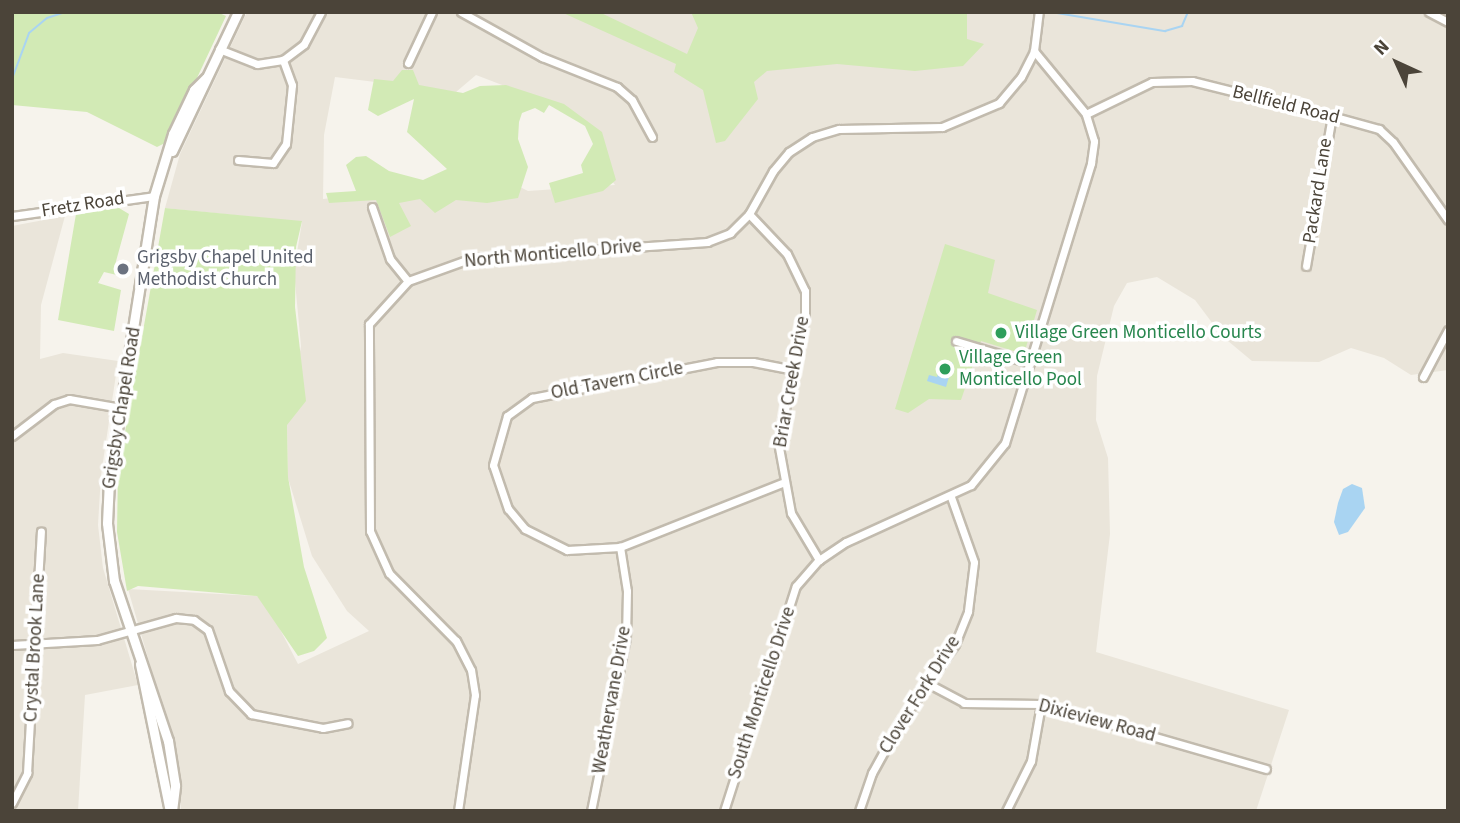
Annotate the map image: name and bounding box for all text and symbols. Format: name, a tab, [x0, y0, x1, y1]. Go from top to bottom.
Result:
north arrow	[1362, 28, 1432, 98]
text: N	[1368, 34, 1396, 62]
street label: Bellfield Road	[1230, 81, 1342, 129]
street label: Packard Lane	[1298, 137, 1338, 245]
street label: Fretz Road	[40, 187, 126, 223]
street label: North Monticello Drive	[463, 235, 643, 273]
place label: Grigsby Chapel United Methodist Church	[137, 247, 313, 291]
marker: Grigsby Chapel United Methodist Church	[115, 261, 131, 277]
street label: Briar Creek Drive	[769, 315, 815, 449]
place label: Village Green Monticello Courts	[1015, 322, 1262, 344]
street label: Grigsby Chapel Road	[98, 325, 146, 491]
marker: Village Green Monticello Courts	[993, 325, 1009, 341]
place label: Village Green Monticello Pool	[959, 347, 1082, 391]
street label: Old Tavern Circle	[549, 357, 685, 405]
marker: Village Green Monticello Pool	[937, 361, 953, 377]
street label: Crystal Brook Lane	[20, 573, 50, 723]
street label: South Monticello Drive	[723, 604, 801, 782]
street label: Weathervane Drive	[588, 624, 636, 776]
street label: Clover Fork Drive	[875, 632, 965, 758]
street label: Dixieview Road	[1036, 694, 1158, 748]

